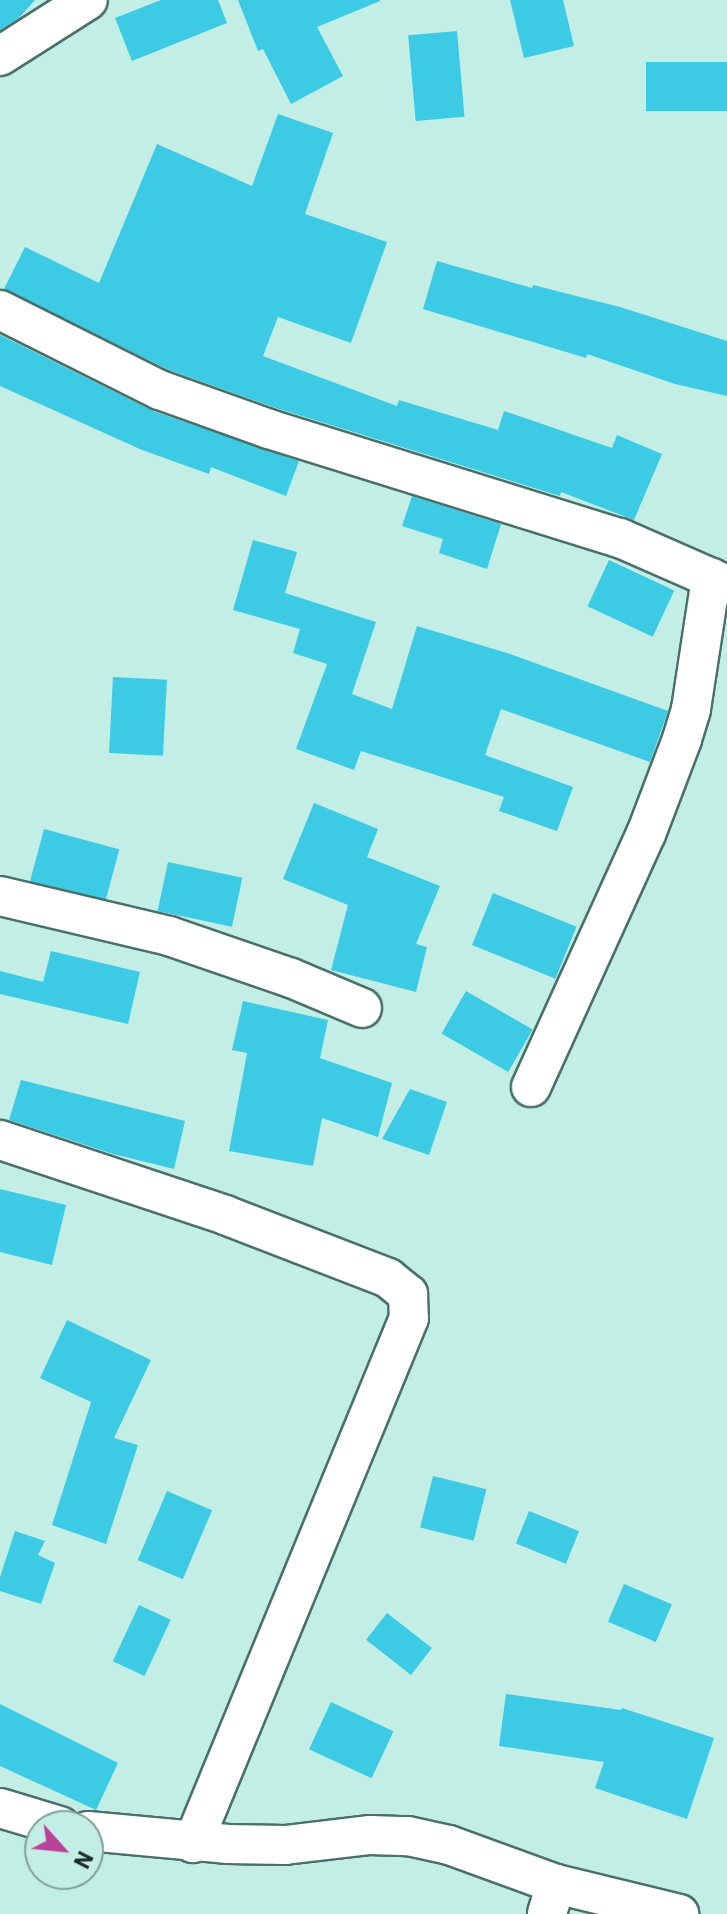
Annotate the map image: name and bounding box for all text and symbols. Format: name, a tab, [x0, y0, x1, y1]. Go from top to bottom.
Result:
north arrow	[24, 1810, 104, 1890]
text: N	[68, 1847, 101, 1874]

